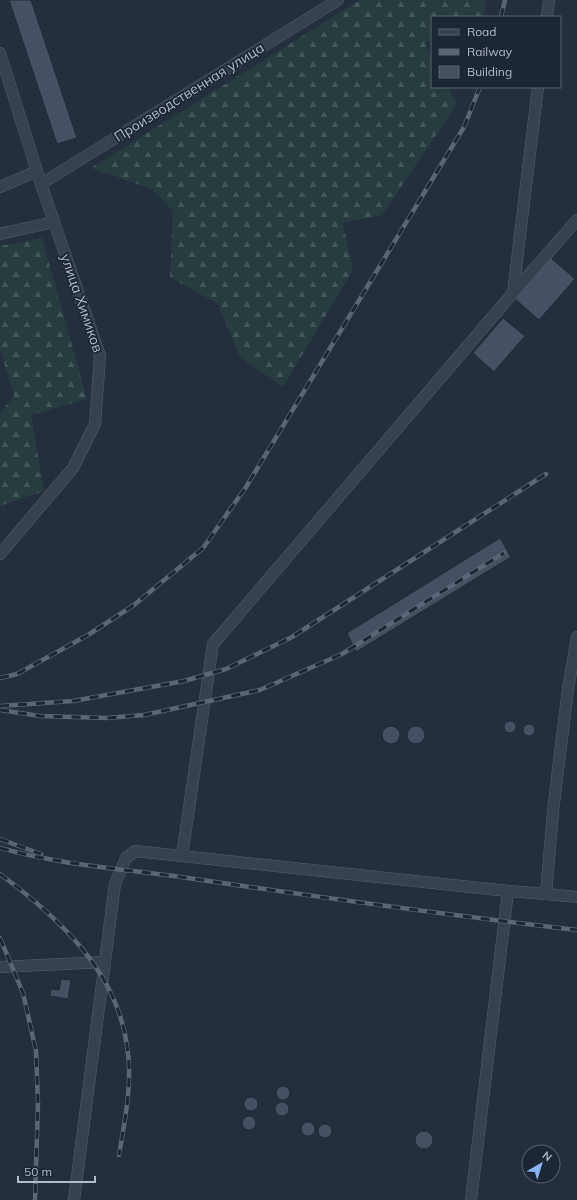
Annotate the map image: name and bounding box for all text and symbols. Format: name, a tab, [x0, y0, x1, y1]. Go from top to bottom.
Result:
legend	[431, 16, 561, 88]
text: Road	[467, 24, 496, 39]
street label: Производственная улица	[111, 38, 267, 146]
text: Railway	[467, 44, 513, 59]
text: Building	[467, 64, 512, 79]
street label: улица Химиков	[57, 251, 107, 355]
north arrow	[521, 1144, 561, 1184]
text: N	[540, 1148, 555, 1164]
scale bar	[18, 1158, 95, 1184]
text: 50 m	[24, 1164, 52, 1179]

